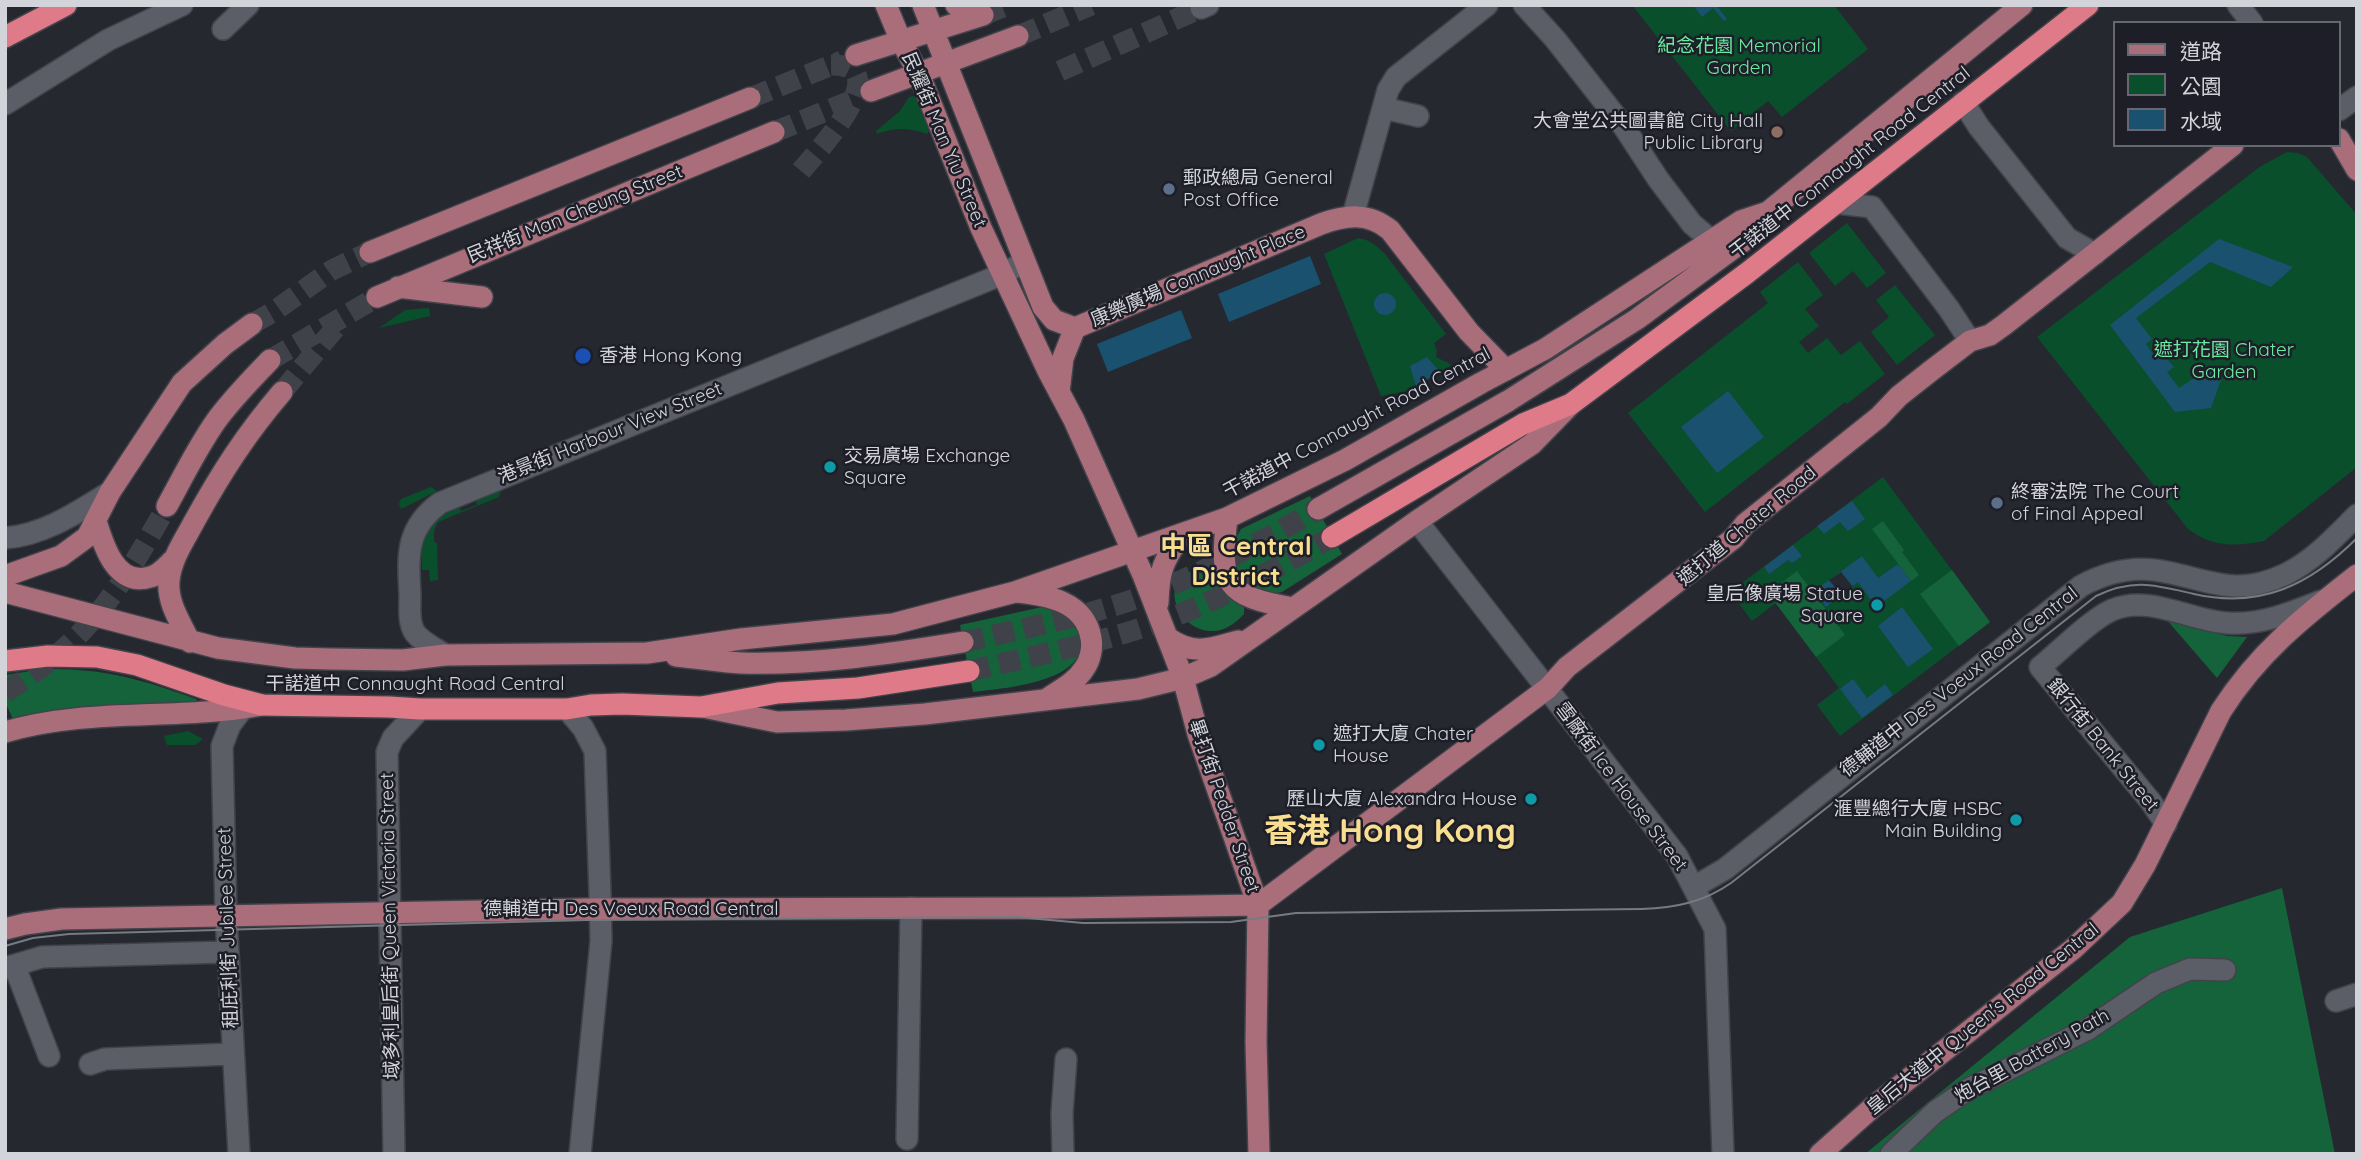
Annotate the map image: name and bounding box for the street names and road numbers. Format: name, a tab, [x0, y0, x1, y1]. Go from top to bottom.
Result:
street label: 民耀街 Man Yiu Street	[897, 49, 991, 231]
street label: 干諾道中 Connaught Road Central	[1725, 62, 1975, 264]
street label: 民祥街 Man Cheung Street	[464, 160, 686, 268]
street label: 康樂廣場 Connaught Place	[1087, 220, 1309, 332]
street label: 干諾道中 Connaught Road Central	[1220, 343, 1494, 503]
street label: 港景街 Harbour View Street	[495, 378, 725, 488]
street label: 遮打道 Chater Road	[1673, 461, 1821, 591]
street label: 德輔道中 Des Voeux Road Central	[1836, 582, 2082, 782]
street label: 干諾道中 Connaught Road Central	[265, 673, 565, 695]
street label: 銀行街 Bank Street	[2042, 674, 2164, 816]
street label: 雪廠街 Ice House Street	[1550, 698, 1692, 876]
street label: 畢打街 Pedder Street	[1184, 716, 1264, 896]
street label: 域多利皇后街 Queen Victoria Street	[376, 772, 404, 1080]
street label: 租庇利街 Jubilee Street	[213, 827, 243, 1029]
street label: 德輔道中 Des Voeux Road Central	[483, 898, 779, 920]
street label: 皇后大道中 Queen's Road Central	[1862, 918, 2104, 1120]
street label: 炮台里 Battery Path	[1951, 1004, 2113, 1108]

